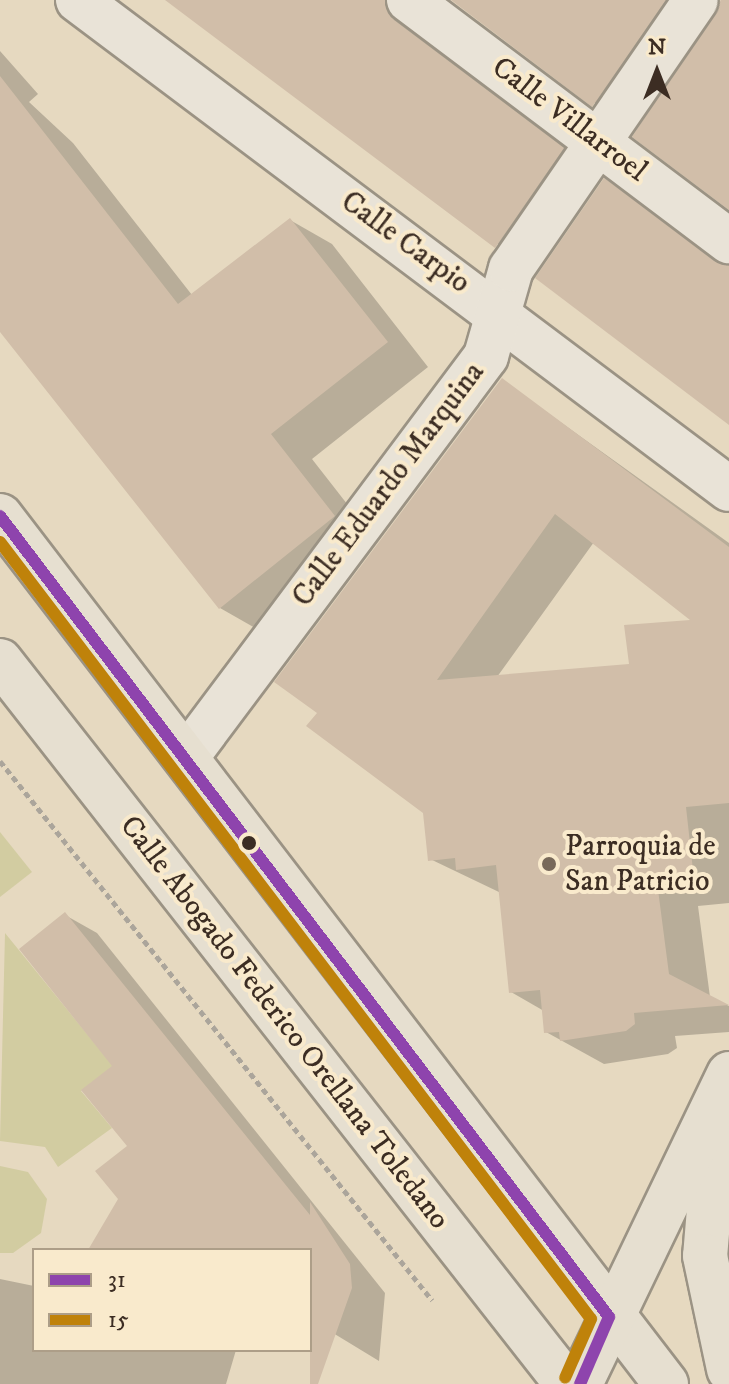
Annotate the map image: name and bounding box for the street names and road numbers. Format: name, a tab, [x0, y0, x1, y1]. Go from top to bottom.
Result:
street label: Calle Villarroel	[484, 50, 654, 190]
street label: Calle Carpio	[333, 184, 477, 302]
street label: Calle Eduardo Marquina	[285, 356, 493, 614]
street label: Calle Abogado Federico Orellana Toledano	[111, 809, 457, 1237]

